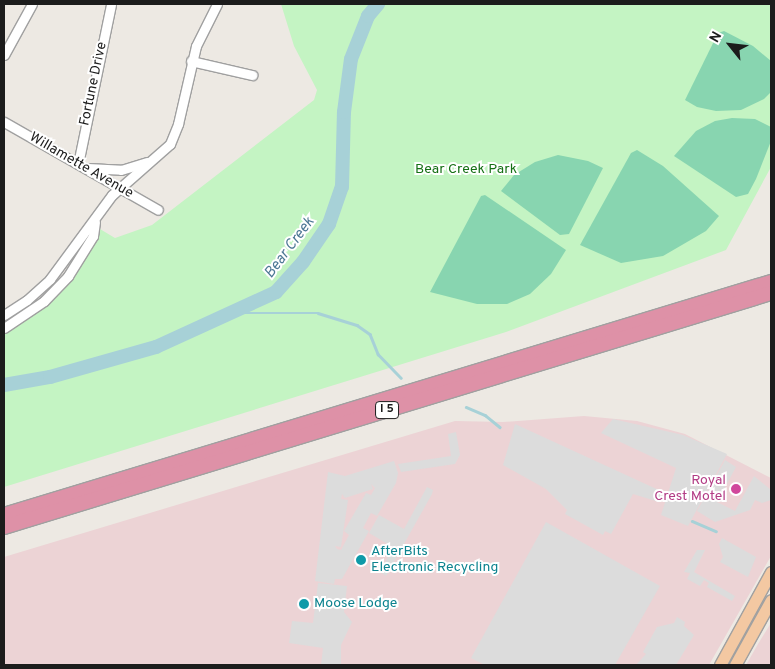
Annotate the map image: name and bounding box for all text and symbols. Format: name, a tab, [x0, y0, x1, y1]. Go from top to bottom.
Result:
north arrow	[705, 20, 755, 70]
text: N	[707, 29, 726, 46]
street label: Fortune Drive	[77, 41, 111, 127]
street label: Willamette Avenue	[26, 129, 136, 203]
park label: Bear Creek Park	[415, 162, 517, 178]
water label: Bear Creek	[261, 214, 319, 282]
road number: I 5	[374, 400, 400, 420]
place label: Royal Crest Motel	[654, 473, 726, 506]
marker: Royal Crest Motel	[730, 483, 742, 495]
place label: AfterBits Electronic Recycling	[371, 544, 498, 576]
marker: AfterBits Electronic Recycling	[355, 554, 367, 566]
place label: Moose Lodge	[314, 596, 397, 612]
marker: Moose Lodge	[298, 598, 310, 610]

